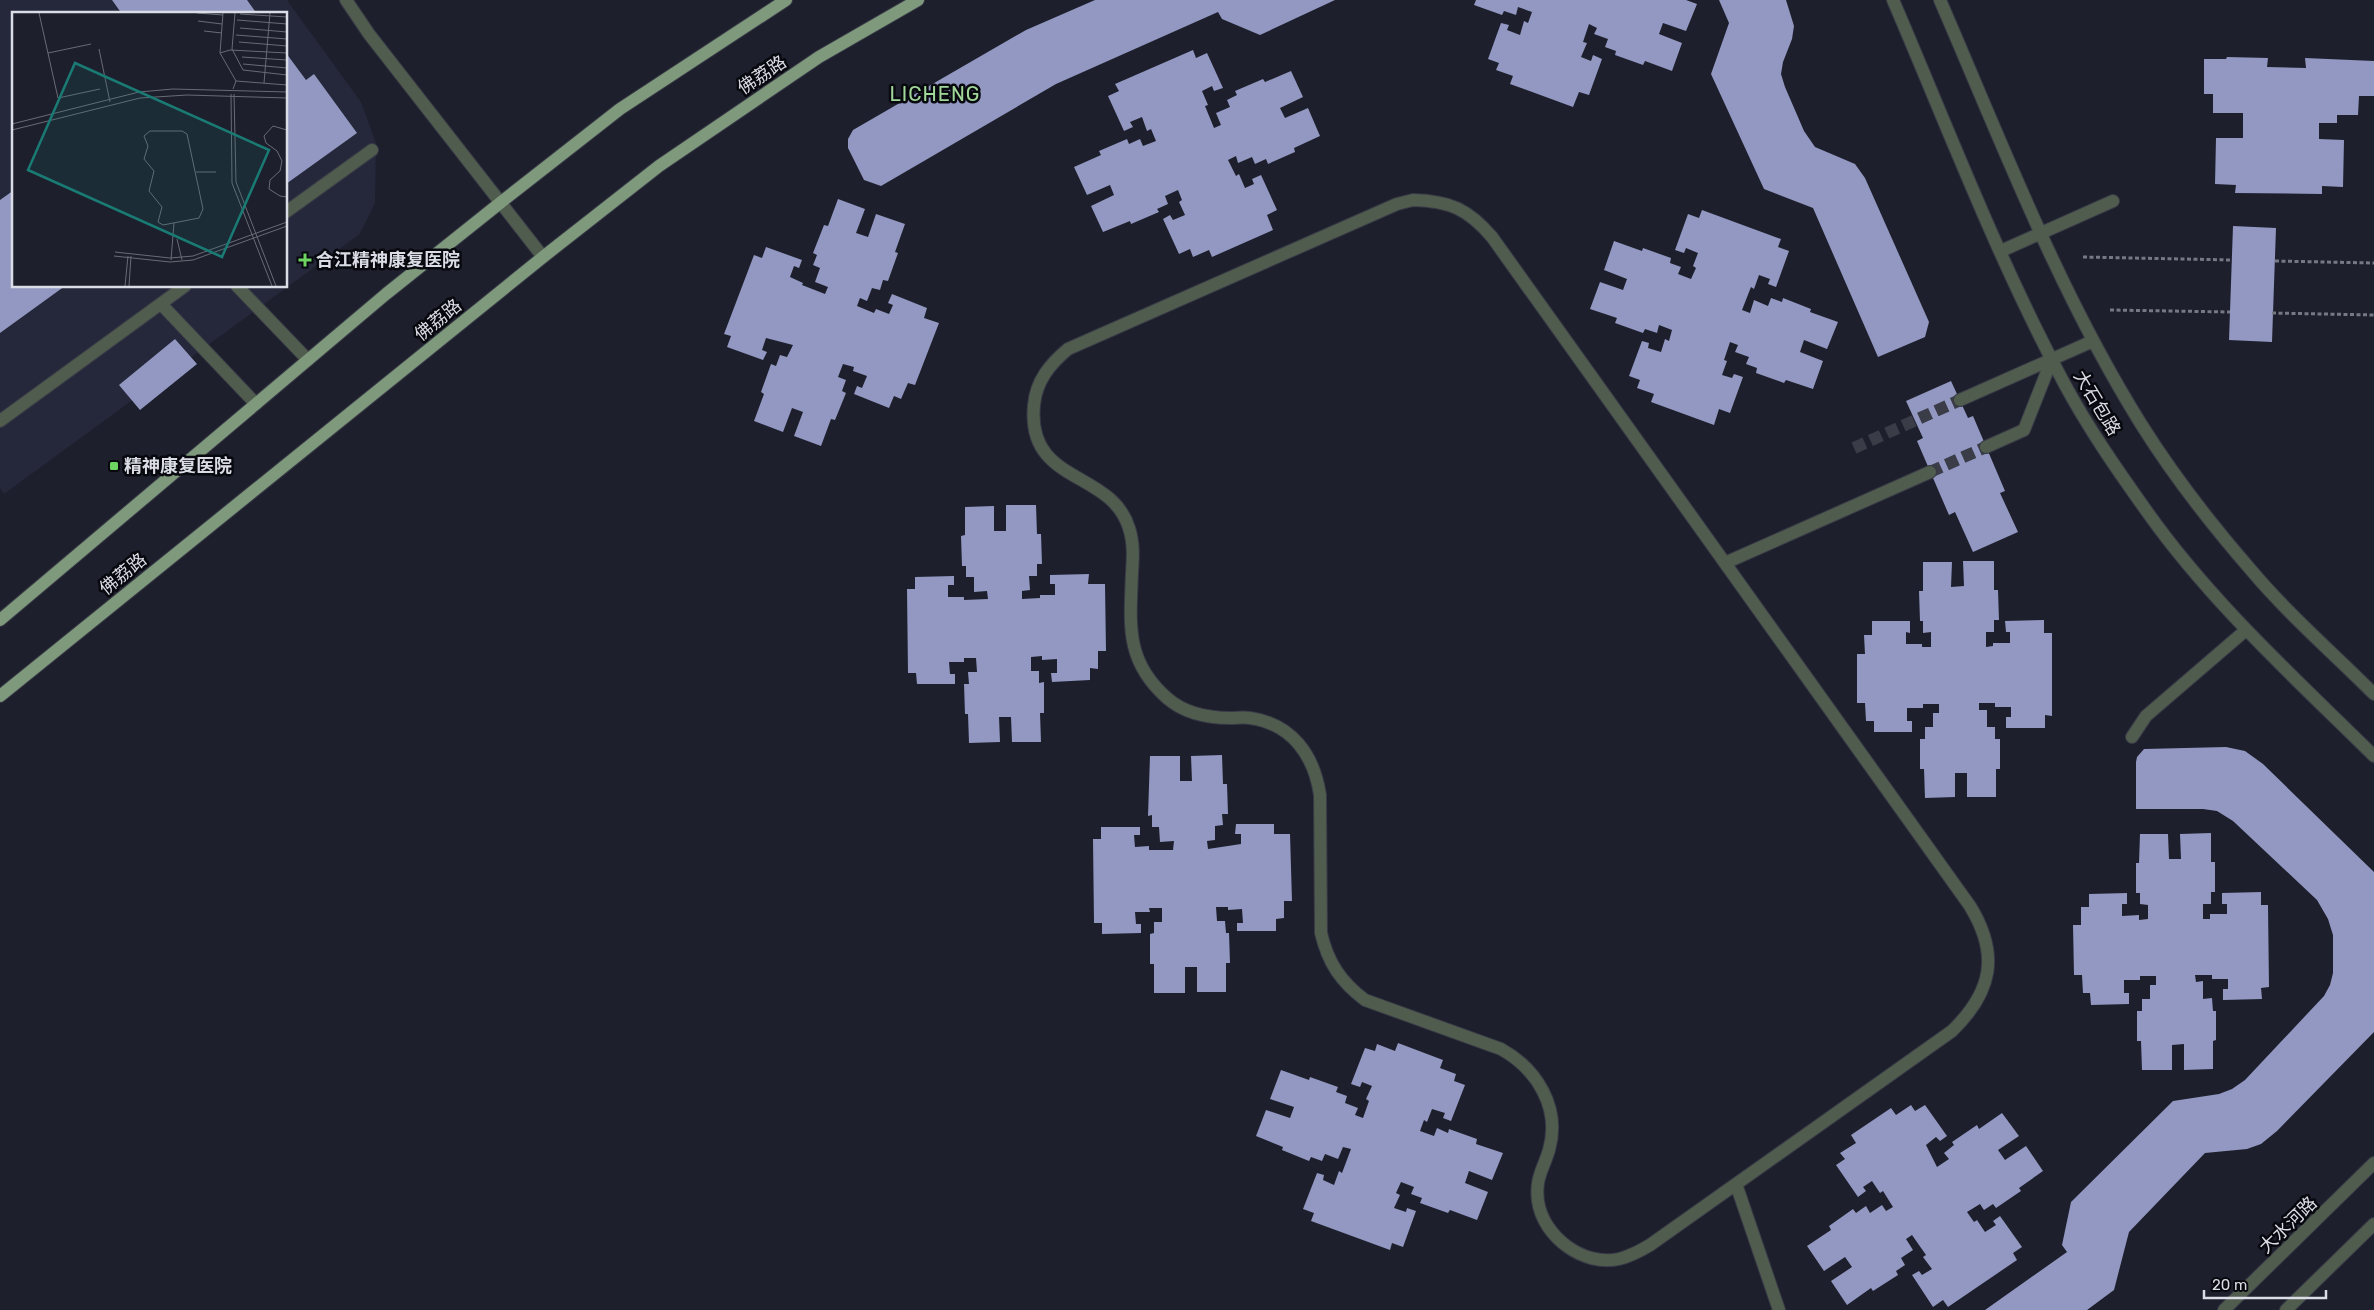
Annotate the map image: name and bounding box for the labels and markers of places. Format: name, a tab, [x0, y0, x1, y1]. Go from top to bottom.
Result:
place label: 合江精神康复医院	[316, 249, 460, 271]
marker: 合江精神康复医院	[298, 253, 312, 267]
place label: 精神康复医院	[124, 455, 232, 477]
marker: 精神康复医院	[108, 460, 120, 472]

